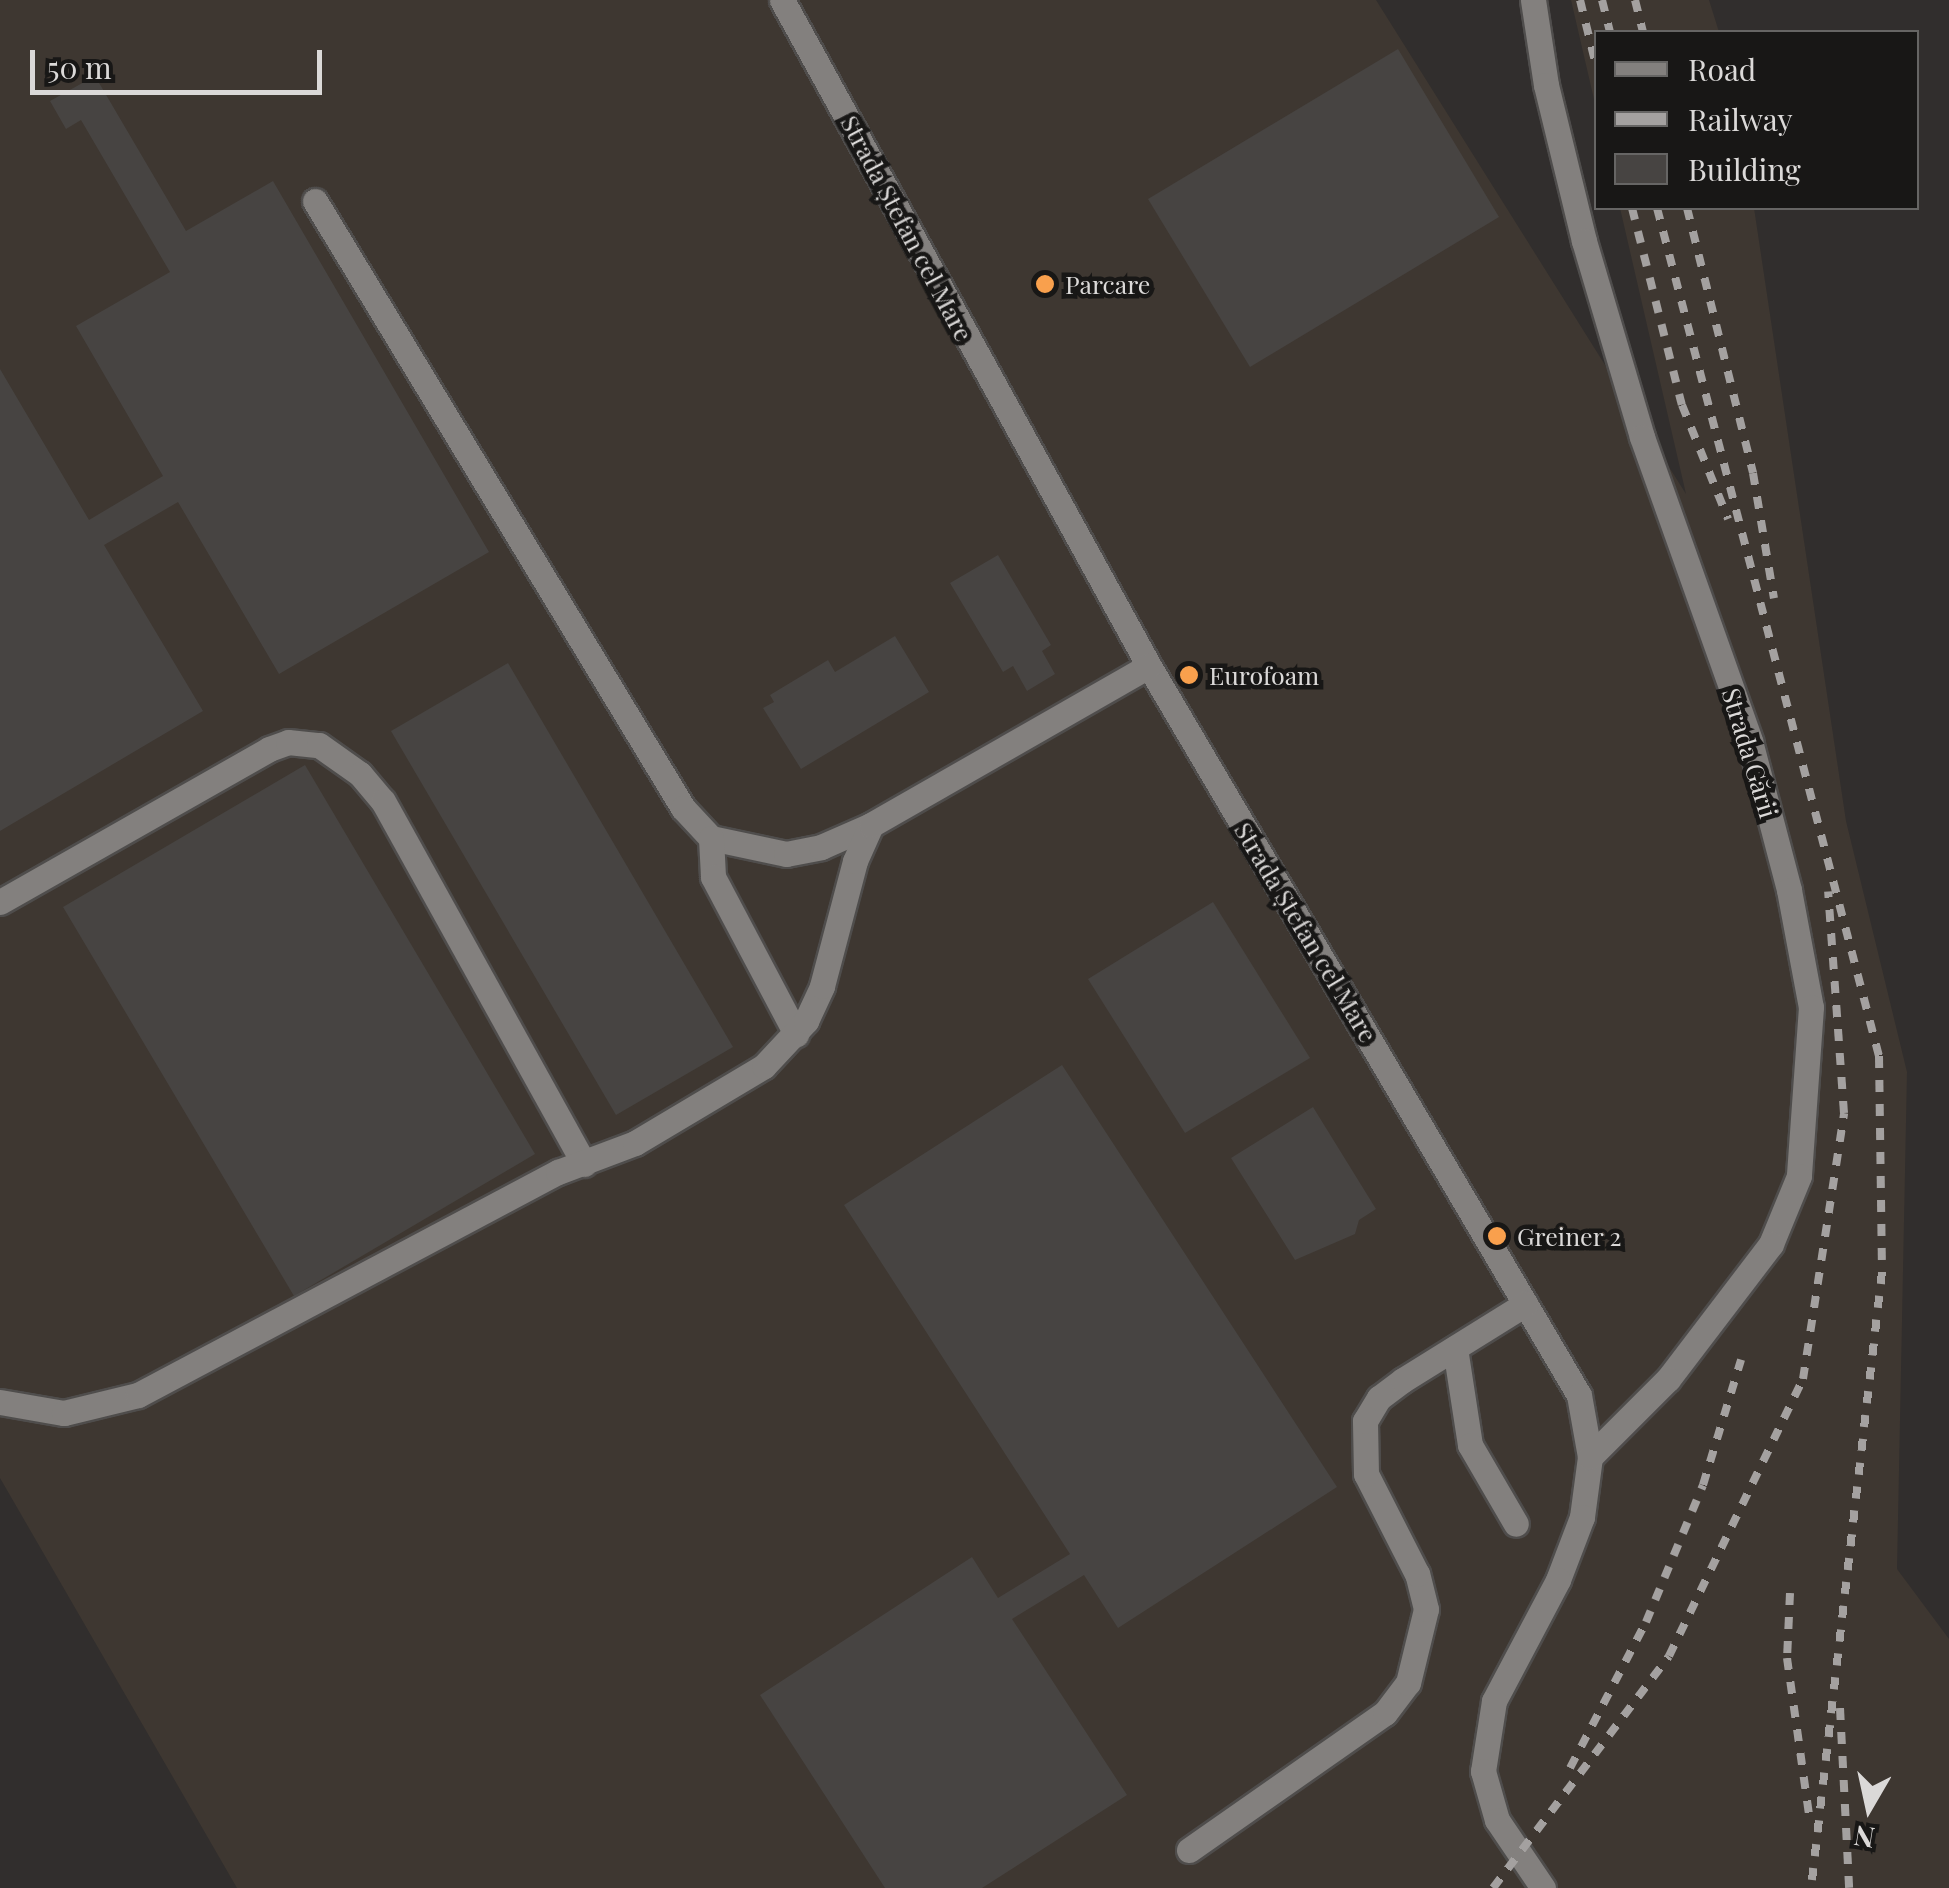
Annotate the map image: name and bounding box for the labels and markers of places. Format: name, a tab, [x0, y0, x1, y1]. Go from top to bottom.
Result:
place label: Parcare	[1065, 269, 1150, 299]
marker: Parcare	[1034, 273, 1056, 295]
place label: Eurofoam	[1209, 660, 1319, 690]
marker: Eurofoam	[1178, 664, 1200, 686]
place label: Greiner 2	[1517, 1221, 1622, 1251]
marker: Greiner 2	[1486, 1225, 1508, 1247]

